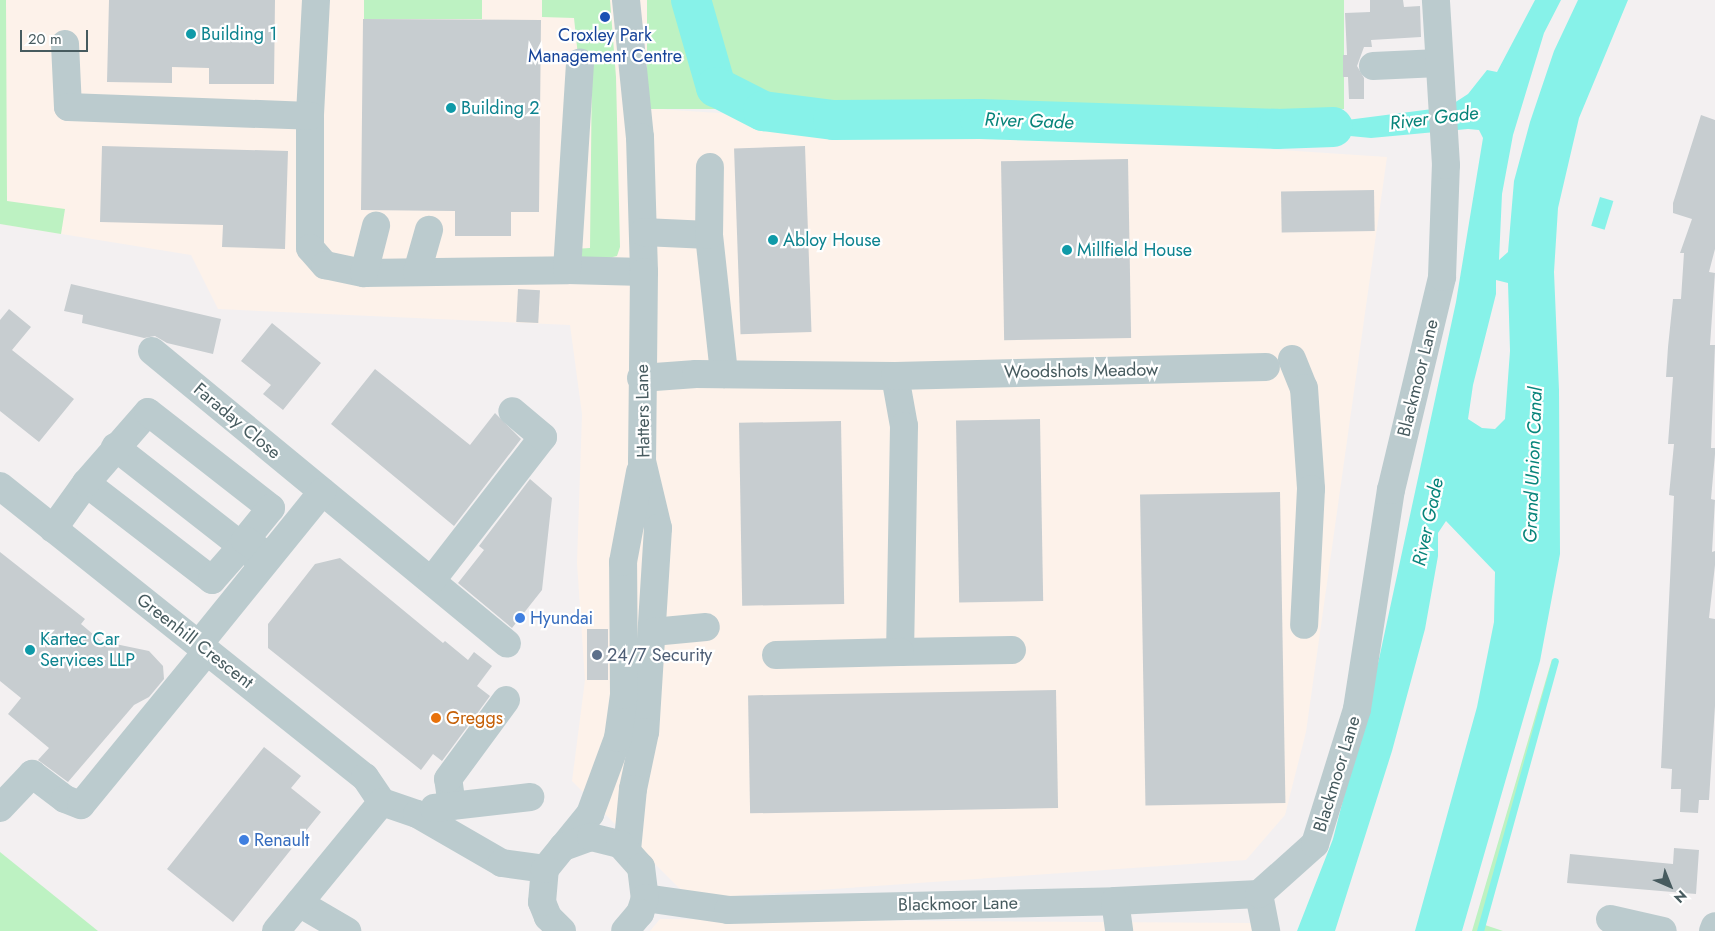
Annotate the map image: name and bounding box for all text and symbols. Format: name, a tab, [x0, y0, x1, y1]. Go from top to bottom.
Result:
marker: Croxley Park Management Centre	[599, 11, 611, 23]
scale bar	[22, 20, 90, 52]
place label: Building 1	[201, 23, 277, 45]
place label: Croxley Park Management Centre	[528, 25, 682, 68]
text: 20 m	[28, 28, 62, 50]
marker: Building 1	[185, 28, 197, 40]
place label: Building 2	[461, 97, 540, 119]
water label: River Gade	[1388, 101, 1480, 135]
marker: Building 2	[445, 102, 457, 114]
water label: River Gade	[984, 108, 1074, 134]
place label: Abloy House	[783, 229, 881, 251]
marker: Abloy House	[767, 234, 779, 246]
place label: Millfield House	[1077, 239, 1192, 261]
marker: Millfield House	[1061, 244, 1073, 256]
street label: Blackmoor Lane	[1393, 317, 1443, 439]
street label: Woodshots Meadow	[1004, 359, 1158, 383]
street label: Hatters Lane	[631, 364, 655, 458]
street label: Faraday Close	[189, 378, 285, 464]
water label: Grand Union Canal	[1519, 387, 1547, 543]
water label: River Gade	[1408, 476, 1448, 568]
street label: Greenhill Crescent	[132, 589, 258, 693]
place label: Hyundai	[530, 607, 593, 629]
marker: Hyundai	[514, 612, 526, 624]
place label: Kartec Car Services LLP	[40, 629, 135, 672]
marker: Kartec Car Services LLP	[24, 644, 36, 656]
place label: 24/7 Security	[607, 644, 712, 666]
marker: 24/7 Security	[591, 649, 603, 661]
place label: Greggs	[446, 707, 503, 729]
marker: Greggs	[430, 712, 442, 724]
street label: Blackmoor Lane	[1309, 713, 1365, 835]
place label: Renault	[254, 829, 309, 851]
marker: Renault	[238, 834, 250, 846]
north arrow	[1645, 861, 1695, 911]
text: N	[1669, 886, 1691, 908]
street label: Blackmoor Lane	[898, 892, 1018, 916]

